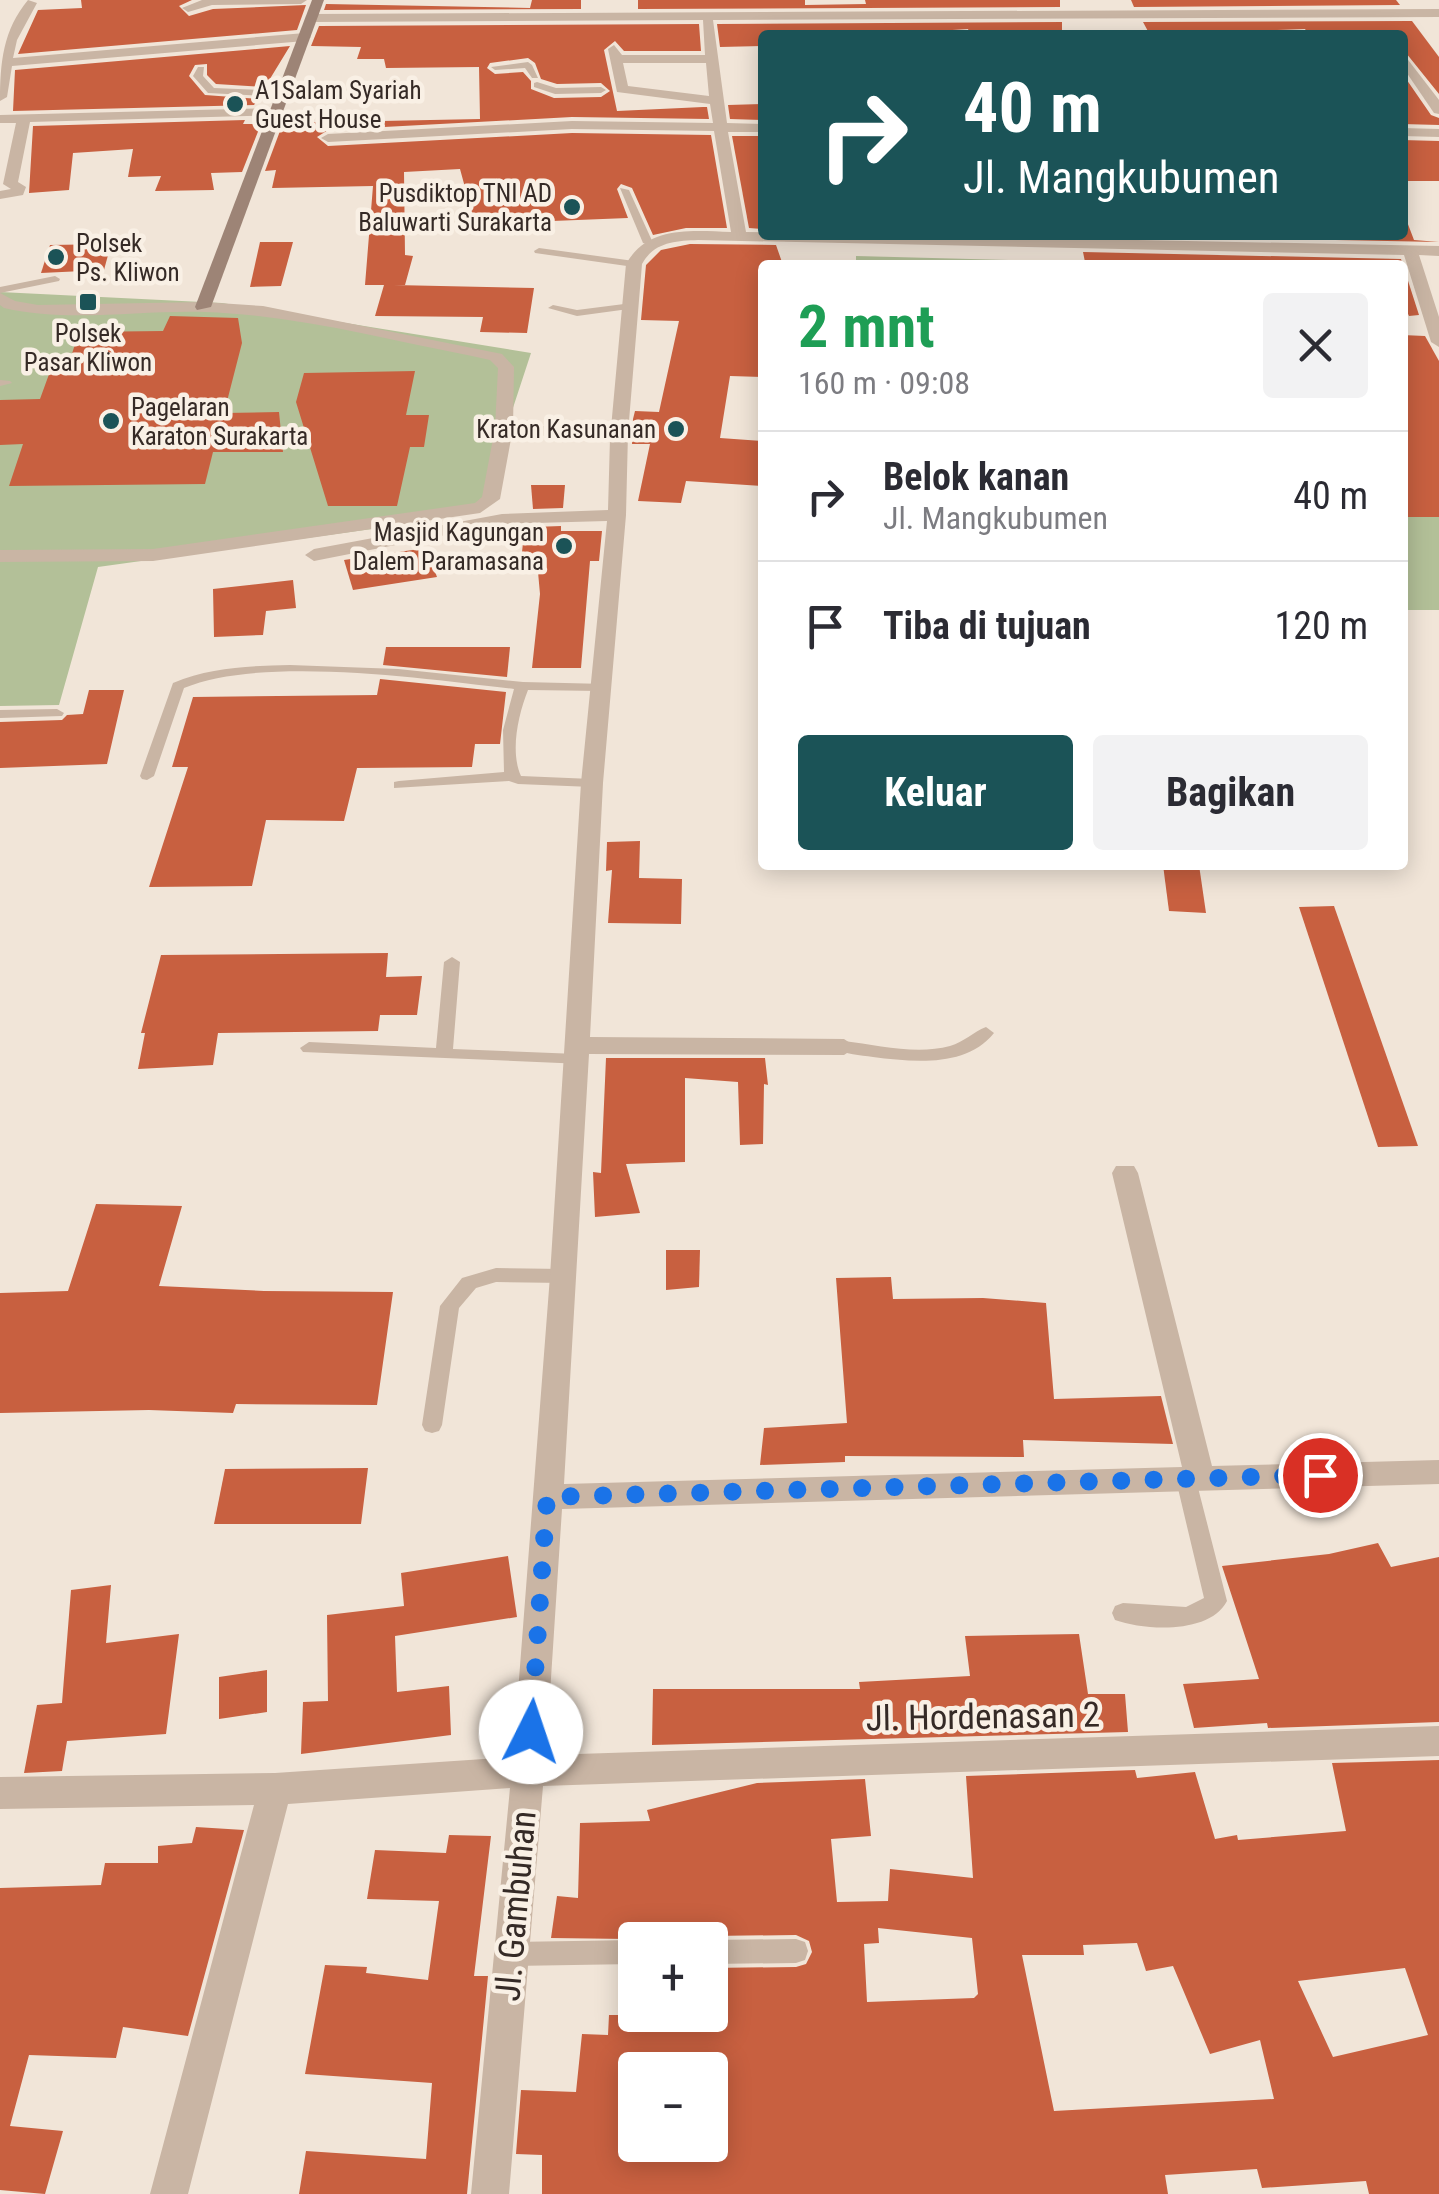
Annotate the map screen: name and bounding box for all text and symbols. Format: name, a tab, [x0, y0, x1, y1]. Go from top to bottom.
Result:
text: 40 m	[963, 67, 1102, 149]
icon: right	[798, 70, 928, 200]
place label: A1Salam Syariah Guest House	[255, 76, 422, 134]
marker: A1Salam Syariah Guest House	[224, 93, 246, 115]
text: Jl. Mangkubumen	[963, 151, 1280, 204]
place label: Pusdiktop TNI AD Baluwarti Surakarta	[358, 179, 552, 237]
marker: Pusdiktop TNI AD Baluwarti Surakarta	[561, 196, 583, 218]
place label: Polsek Ps. Kliwon	[76, 229, 180, 287]
marker: Polsek Ps. Kliwon	[45, 246, 67, 268]
marker: Polsek Pasar Kliwon	[77, 291, 99, 313]
text: 2 mnt	[798, 291, 935, 362]
button: close	[1263, 293, 1368, 398]
place label: Polsek Pasar Kliwon	[24, 319, 152, 377]
text: 160 m · 09:08	[798, 364, 970, 402]
place label: Pagelaran Karaton Surakarta	[131, 393, 308, 451]
marker: Pagelaran Karaton Surakarta	[100, 410, 122, 432]
place label: Kraton Kasunanan	[476, 415, 656, 444]
marker: Kraton Kasunanan	[665, 418, 687, 440]
text: Belok kanan	[883, 455, 1069, 499]
icon: right	[798, 469, 853, 524]
text: 40 m	[1293, 474, 1368, 518]
text: Jl. Mangkubumen	[883, 499, 1108, 537]
place label: Masjid Kagungan Dalem Paramasana	[353, 518, 544, 576]
marker: Masjid Kagungan Dalem Paramasana	[553, 535, 575, 557]
icon: arrive	[798, 599, 853, 654]
text: Tiba di tujuan	[883, 604, 1091, 648]
text: 120 m	[1274, 604, 1368, 648]
button: Keluar	[798, 735, 1073, 850]
button: Bagikan	[1093, 735, 1368, 850]
pin	[1278, 1433, 1363, 1518]
icon: arrive	[1293, 1448, 1348, 1503]
position arrow	[479, 1680, 583, 1784]
street label: Jl. Hordenasan 2	[866, 1694, 1100, 1740]
street label: Jl. Gambuhan	[487, 1809, 545, 2003]
map controls	[618, 1922, 728, 2162]
button: +	[618, 1922, 728, 2032]
button: −	[618, 2052, 728, 2162]

